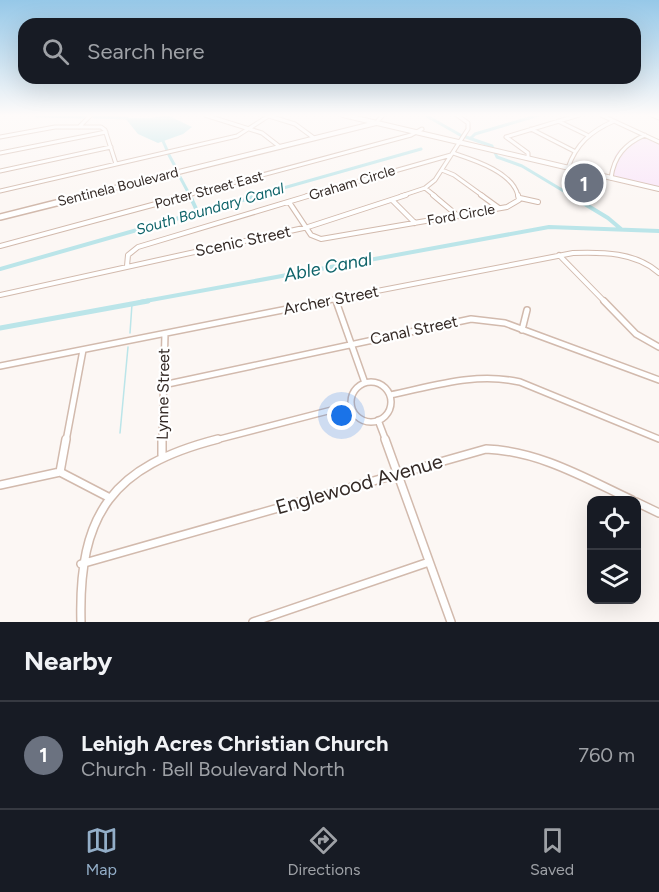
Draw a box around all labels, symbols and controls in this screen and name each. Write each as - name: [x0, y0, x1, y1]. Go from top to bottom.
- search box: [18, 18, 641, 84]
- icon: search: [39, 35, 72, 68]
- text: Search here: [87, 38, 205, 65]
- pin: 1: [564, 160, 604, 206]
- street label: Graham Circle: [307, 162, 397, 204]
- street label: Sentinela Boulevard: [56, 164, 180, 210]
- street label: Porter Street East: [153, 167, 265, 213]
- water label: South Boundary Canal: [134, 179, 287, 239]
- street label: Ford Circle: [426, 201, 497, 229]
- street label: Scenic Street: [193, 222, 293, 260]
- water label: Able Canal: [281, 247, 375, 287]
- street label: Archer Street: [282, 281, 380, 319]
- street label: Canal Street: [368, 311, 460, 349]
- street label: Lynne Street: [153, 348, 173, 440]
- your location: [327, 401, 356, 430]
- street label: Englewood Avenue: [273, 449, 445, 519]
- map controls: [587, 496, 641, 604]
- button: locate: [587, 496, 641, 550]
- button: layers: [587, 550, 641, 604]
- text: Nearby: [24, 645, 112, 677]
- text: Lehigh Acres Christian Church: [81, 730, 389, 757]
- text: 1: [39, 743, 48, 767]
- text: 760 m: [578, 743, 635, 767]
- text: Church · Bell Boulevard North: [81, 757, 345, 781]
- tab: Map: [85, 824, 118, 879]
- tab: Directions: [287, 824, 360, 879]
- tab: Saved: [530, 824, 574, 879]

